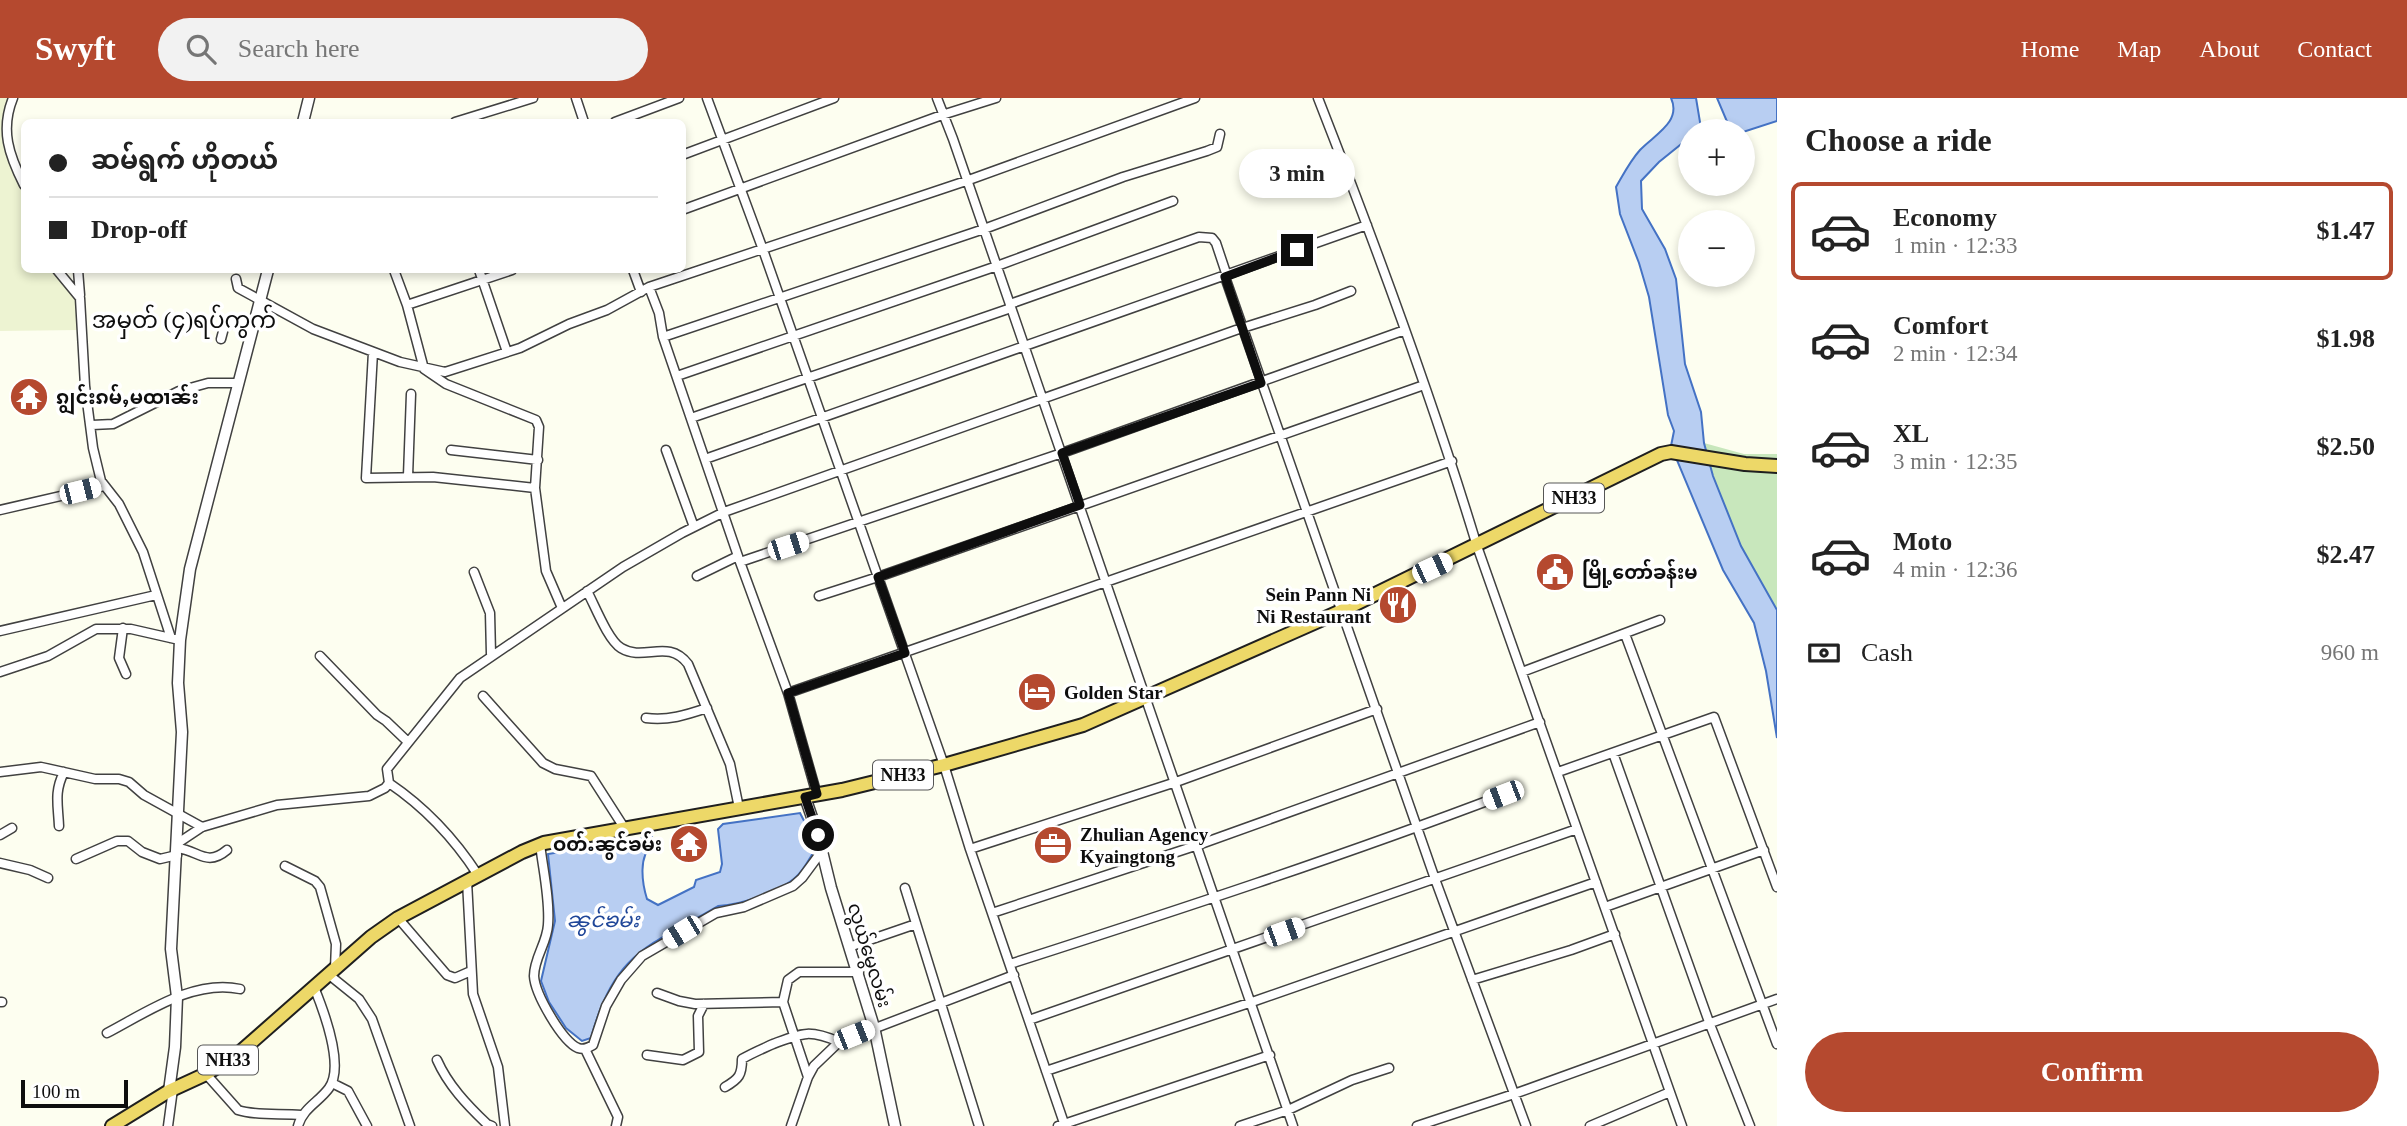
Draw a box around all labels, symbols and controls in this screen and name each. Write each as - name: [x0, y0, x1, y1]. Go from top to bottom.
- search box: [158, 18, 648, 81]
- icon: search: [182, 30, 220, 68]
- text: Swyft: [35, 31, 116, 67]
- text: Search here: [238, 34, 360, 63]
- text: Home: [2021, 36, 2079, 62]
- text: Map: [2117, 36, 2161, 62]
- text: About: [2199, 36, 2259, 62]
- text: Contact: [2297, 36, 2372, 62]
- map controls: [1678, 119, 1755, 287]
- button: +: [1678, 119, 1755, 196]
- text: Choose a ride: [1805, 122, 1992, 158]
- text: ဆမ်ရွက် ဟိုတယ်: [91, 146, 278, 175]
- callout: 3 min: [1239, 149, 1355, 198]
- text: 3 min: [1269, 161, 1325, 186]
- icon: car: [1809, 200, 1872, 263]
- text: Economy: [1893, 203, 1997, 232]
- button: −: [1678, 210, 1755, 287]
- text: Drop-off: [91, 215, 187, 244]
- text: $1.47: [2317, 216, 2375, 245]
- text: 1 min · 12:33: [1893, 233, 2018, 258]
- route end: [1281, 234, 1313, 266]
- district label: အမှတ် (၄)ရပ်ကွက်: [92, 304, 276, 339]
- icon: car: [1809, 308, 1872, 371]
- text: Comfort: [1893, 311, 1988, 340]
- text: $1.98: [2317, 324, 2375, 353]
- text: 2 min · 12:34: [1893, 341, 2018, 366]
- temple icon: ၵျွင်းၵမ်ႇမထၢၼ်း: [8, 376, 50, 418]
- place label: ၵျွင်းၵမ်ႇမထၢၼ်း: [56, 384, 199, 415]
- icon: car: [1809, 416, 1872, 479]
- text: XL: [1893, 419, 1929, 448]
- text: $2.50: [2317, 432, 2375, 461]
- text: 3 min · 12:35: [1893, 449, 2018, 474]
- car: [58, 476, 103, 506]
- road number: NH33: [1544, 484, 1604, 512]
- icon: car: [1809, 524, 1872, 587]
- text: Moto: [1893, 527, 1952, 556]
- car: [765, 530, 812, 562]
- text: $2.47: [2317, 540, 2375, 569]
- car: [1409, 550, 1456, 586]
- public building icon: မြို့တော်ခန်းမ: [1534, 551, 1576, 593]
- text: 4 min · 12:36: [1893, 557, 2018, 582]
- place label: မြို့တော်ခန်းမ: [1582, 559, 1698, 588]
- place label: Sein Pann Ni Ni Restaurant: [1256, 584, 1372, 627]
- restaurant icon: Sein Pann Ni Ni Restaurant: [1377, 584, 1419, 626]
- icon: cash: [1805, 634, 1843, 672]
- text: Cash: [1861, 638, 1913, 667]
- text: 960 m: [2321, 640, 2379, 665]
- hotel icon: Golden Star: [1016, 671, 1058, 713]
- place label: Golden Star: [1064, 682, 1163, 703]
- road number: NH33: [873, 760, 933, 790]
- car: [1480, 778, 1527, 812]
- route start: [802, 819, 834, 851]
- temple icon: ဝတ်ႉၼွင်ၶမ်း: [668, 823, 710, 865]
- office icon: Zhulian Agency Kyaingtong: [1032, 824, 1074, 866]
- place label: Zhulian Agency Kyaingtong: [1080, 824, 1209, 867]
- place label: ဝတ်ႉၼွင်ၶမ်း: [553, 831, 662, 860]
- street label: လွယ်မွေလမ်း: [839, 899, 899, 1011]
- water label: ၼွင်ၶမ်း: [567, 905, 641, 936]
- car: [659, 912, 706, 952]
- car: [1261, 915, 1308, 949]
- car: [831, 1017, 878, 1053]
- button: Confirm: [1805, 1032, 2379, 1112]
- road number: NH33: [198, 1045, 258, 1074]
- scale bar: [21, 1077, 128, 1109]
- text: 100 m: [32, 1081, 80, 1102]

